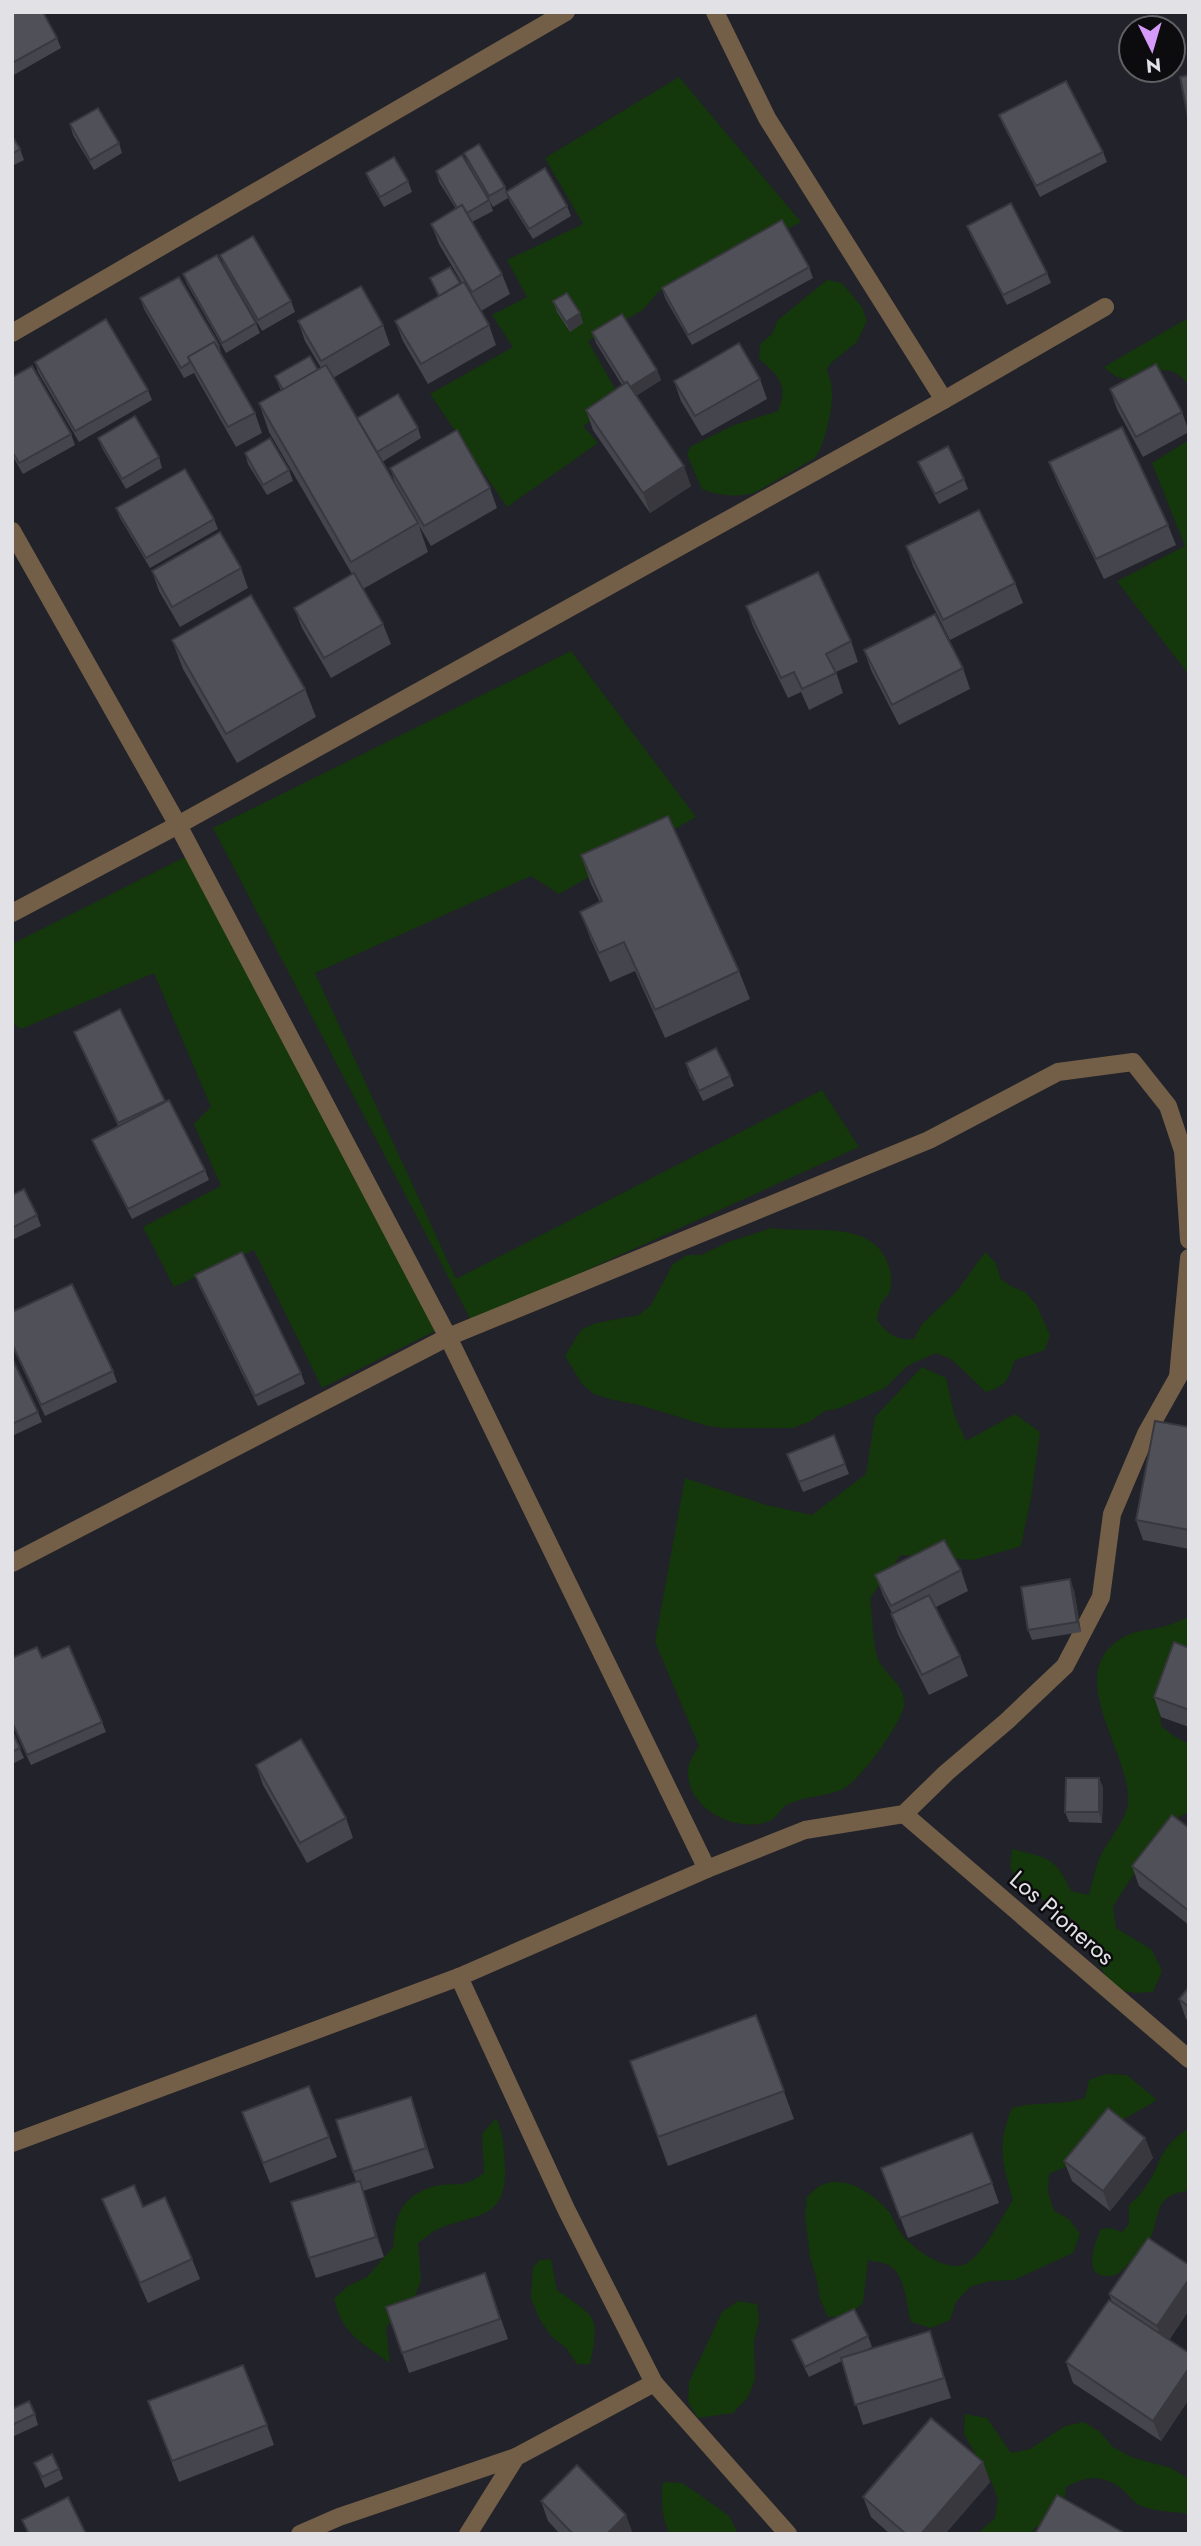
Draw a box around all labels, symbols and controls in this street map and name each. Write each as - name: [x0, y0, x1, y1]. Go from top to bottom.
- north arrow: [1117, 14, 1187, 84]
- text: N: [1145, 51, 1162, 80]
- street label: Los Pioneros: [1002, 1862, 1122, 1973]

